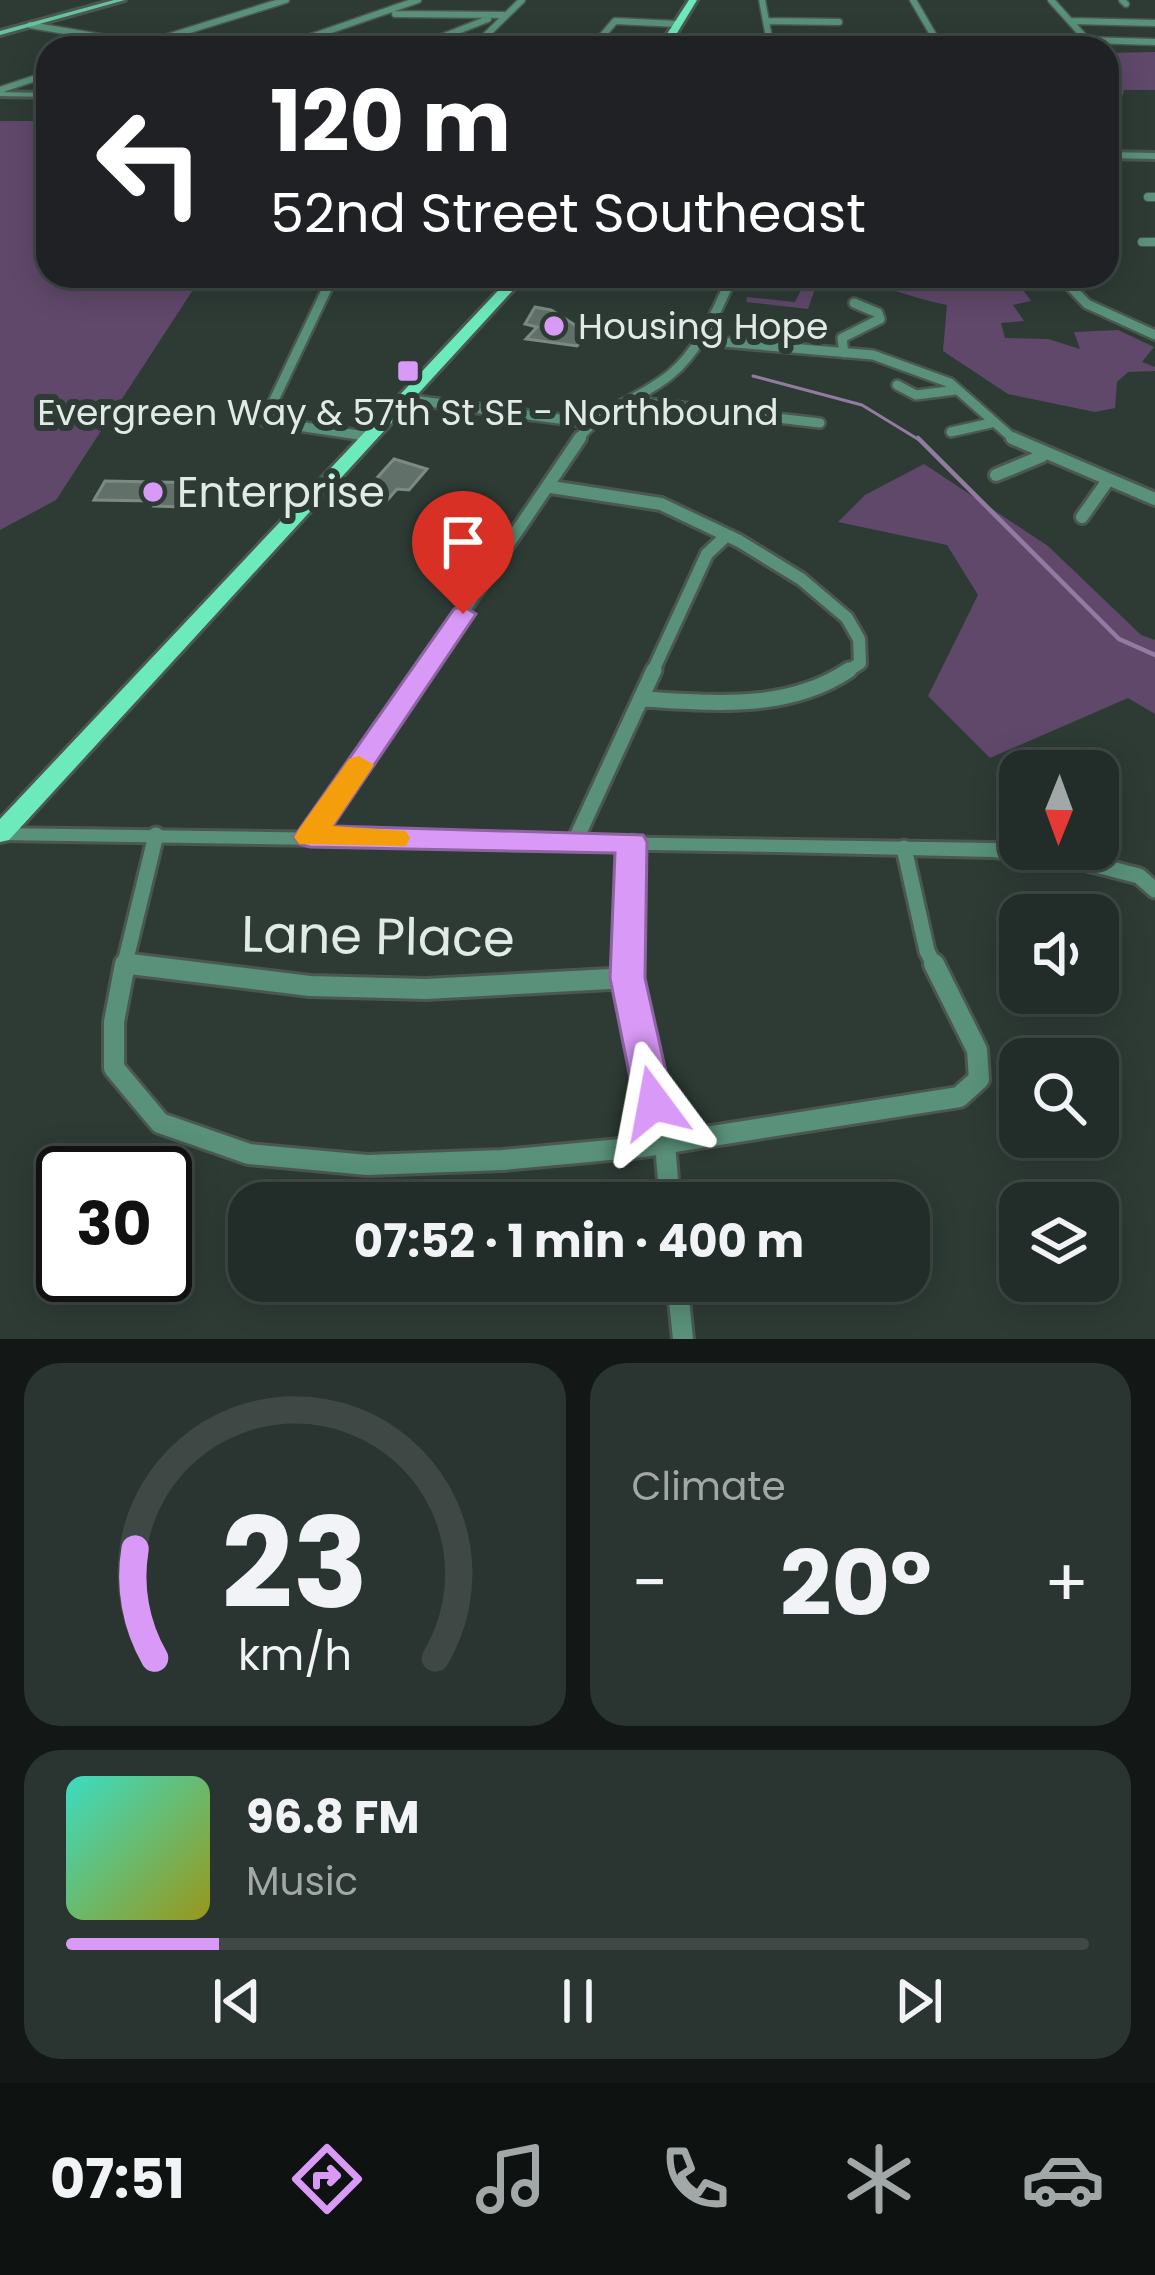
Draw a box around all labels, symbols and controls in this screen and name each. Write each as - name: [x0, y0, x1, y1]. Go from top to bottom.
- text: 120 m: [270, 63, 511, 180]
- icon: left: [72, 84, 228, 240]
- text: 52nd Street Southeast: [270, 175, 866, 251]
- place label: Housing Hope: [578, 301, 828, 352]
- marker: Housing Hope: [541, 313, 567, 339]
- marker: Evergreen Way & 57th St SE - Northbound: [395, 358, 421, 384]
- place label: Evergreen Way & 57th St SE - Northbound: [37, 387, 779, 438]
- place label: Enterprise: [177, 463, 385, 522]
- marker: Enterprise: [140, 479, 166, 505]
- pin: [412, 491, 514, 614]
- icon: arrive: [430, 509, 496, 575]
- north arrow: [999, 750, 1119, 870]
- map controls: [999, 750, 1119, 1302]
- button: sound: [999, 894, 1119, 1014]
- street label: Lane Place: [241, 898, 515, 974]
- button: search: [999, 1038, 1119, 1158]
- position arrow: [591, 1040, 717, 1166]
- speed limit sign: 30: [36, 1146, 192, 1302]
- button: layers: [999, 1182, 1119, 1302]
- text: 07:52 · 1 min · 400 m: [354, 1210, 804, 1273]
- text: Climate: [632, 1459, 786, 1514]
- text: 23: [221, 1476, 368, 1651]
- text: 20°: [780, 1520, 932, 1647]
- text: −: [632, 1537, 668, 1629]
- text: +: [1044, 1537, 1089, 1629]
- text: km/h: [238, 1624, 352, 1684]
- text: 96.8 FM: [246, 1786, 420, 1849]
- text: Music: [246, 1854, 358, 1909]
- icon: previous: [204, 1968, 270, 2034]
- icon: pause: [545, 1968, 611, 2034]
- icon: next: [886, 1968, 952, 2034]
- icon: directions: [285, 2137, 369, 2221]
- icon: music: [469, 2137, 553, 2221]
- icon: phone: [653, 2137, 737, 2221]
- icon: climate: [837, 2137, 921, 2221]
- icon: car: [1021, 2137, 1105, 2221]
- text: 07:51: [50, 2141, 185, 2217]

